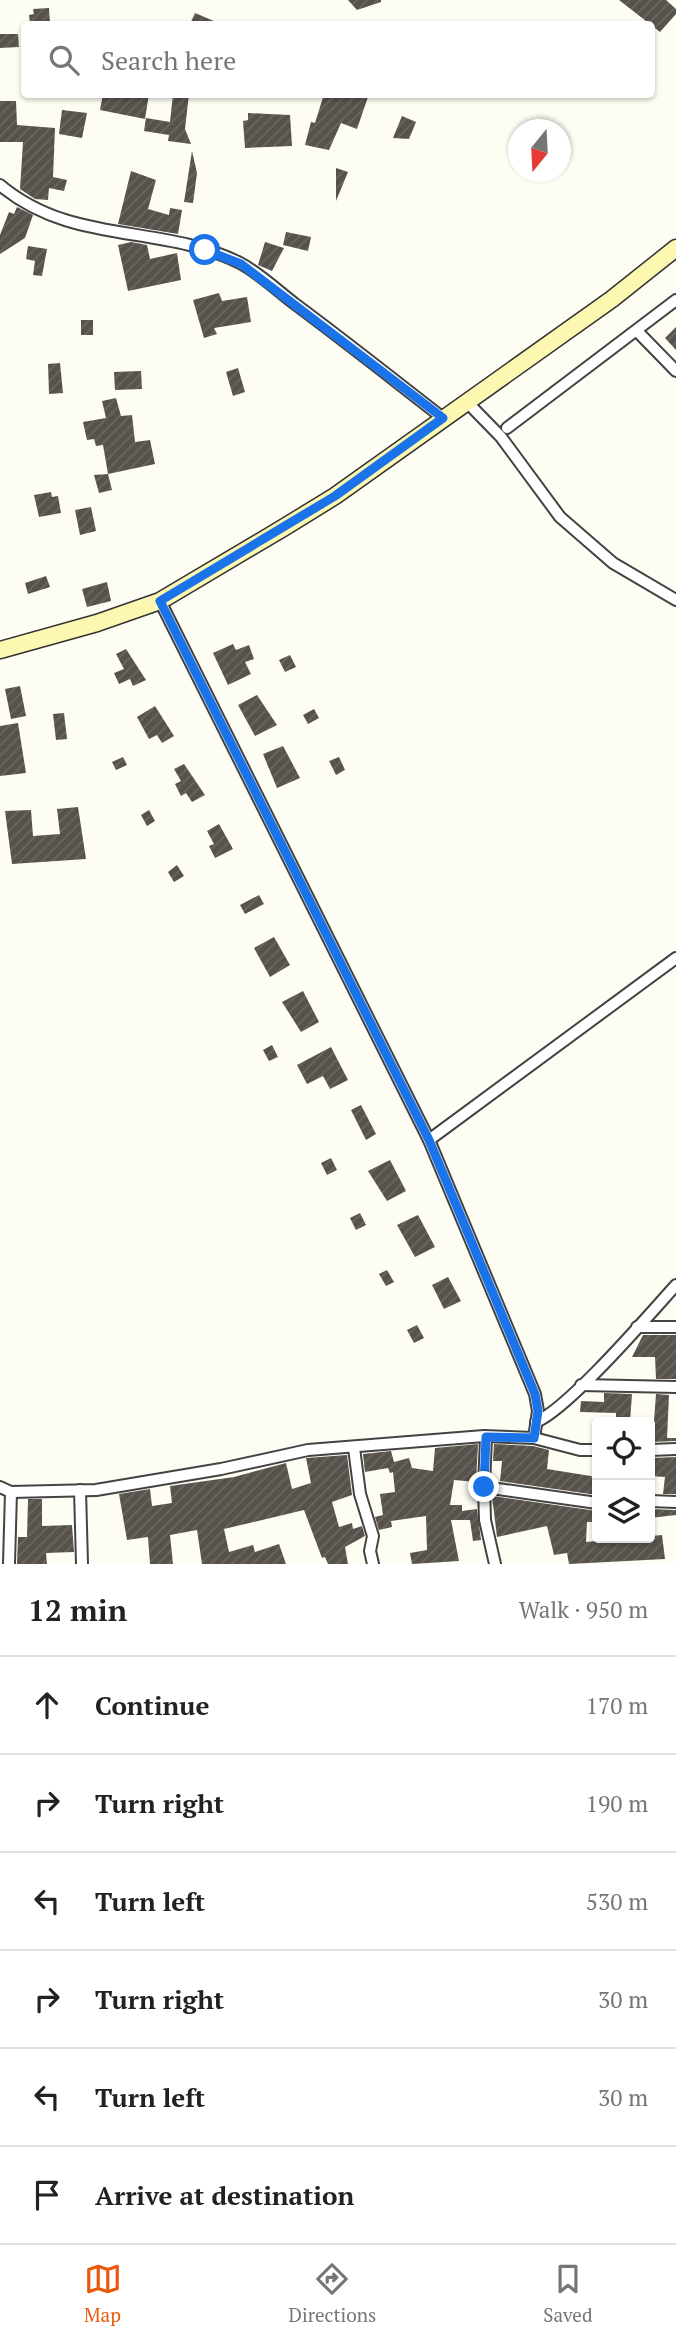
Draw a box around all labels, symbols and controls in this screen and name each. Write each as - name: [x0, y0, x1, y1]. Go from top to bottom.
- search box: [21, 21, 655, 98]
- icon: search: [45, 41, 83, 79]
- text: Search here: [101, 43, 236, 77]
- north arrow: [508, 119, 571, 182]
- route start: [189, 234, 220, 265]
- map controls: [592, 1417, 655, 1543]
- button: locate: [592, 1417, 655, 1480]
- route end: [468, 1471, 499, 1502]
- button: layers: [592, 1480, 655, 1543]
- text: 12 min: [28, 1590, 127, 1630]
- text: Walk · 950 m: [519, 1594, 648, 1625]
- icon: ahead: [28, 1686, 66, 1724]
- text: Continue: [95, 1688, 209, 1722]
- text: 170 m: [586, 1690, 648, 1721]
- icon: right: [28, 1784, 66, 1822]
- text: Turn right: [95, 1786, 224, 1820]
- text: 190 m: [586, 1788, 648, 1819]
- icon: left: [28, 1882, 66, 1920]
- text: Turn left: [95, 1884, 205, 1918]
- text: 530 m: [586, 1886, 648, 1917]
- icon: right: [28, 1980, 66, 2018]
- text: Turn right: [95, 1982, 224, 2016]
- text: 30 m: [598, 1984, 648, 2015]
- icon: left: [28, 2078, 66, 2116]
- text: Turn left: [95, 2080, 205, 2114]
- text: 30 m: [598, 2082, 648, 2113]
- icon: arrive: [28, 2176, 66, 2214]
- text: Arrive at destination: [95, 2178, 354, 2212]
- tab: Map: [84, 2260, 122, 2327]
- tab: Directions: [289, 2260, 376, 2327]
- tab: Saved: [543, 2260, 592, 2327]

